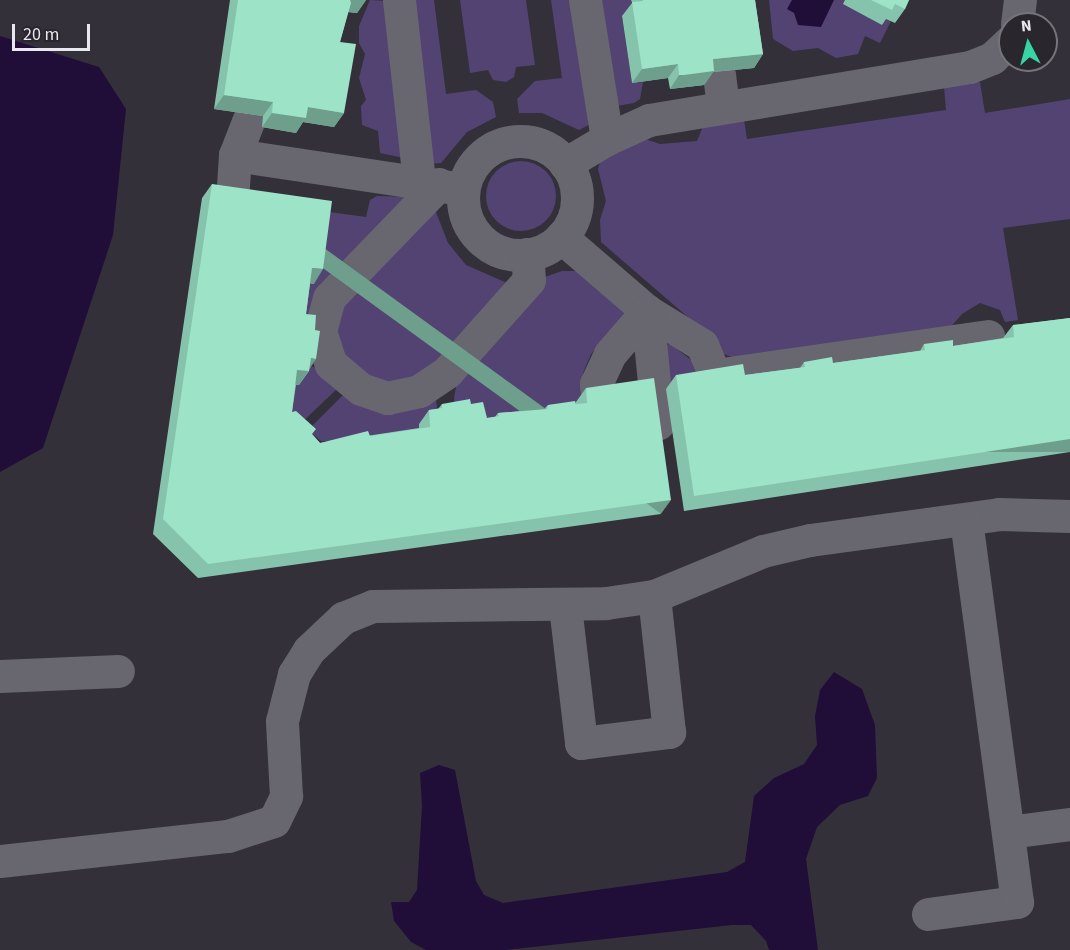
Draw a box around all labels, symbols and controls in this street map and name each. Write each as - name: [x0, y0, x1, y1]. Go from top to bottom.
- scale bar: [15, 12, 93, 50]
- north arrow: [998, 12, 1058, 72]
- text: N: [1020, 15, 1033, 38]
- text: 20 m: [23, 22, 59, 47]

